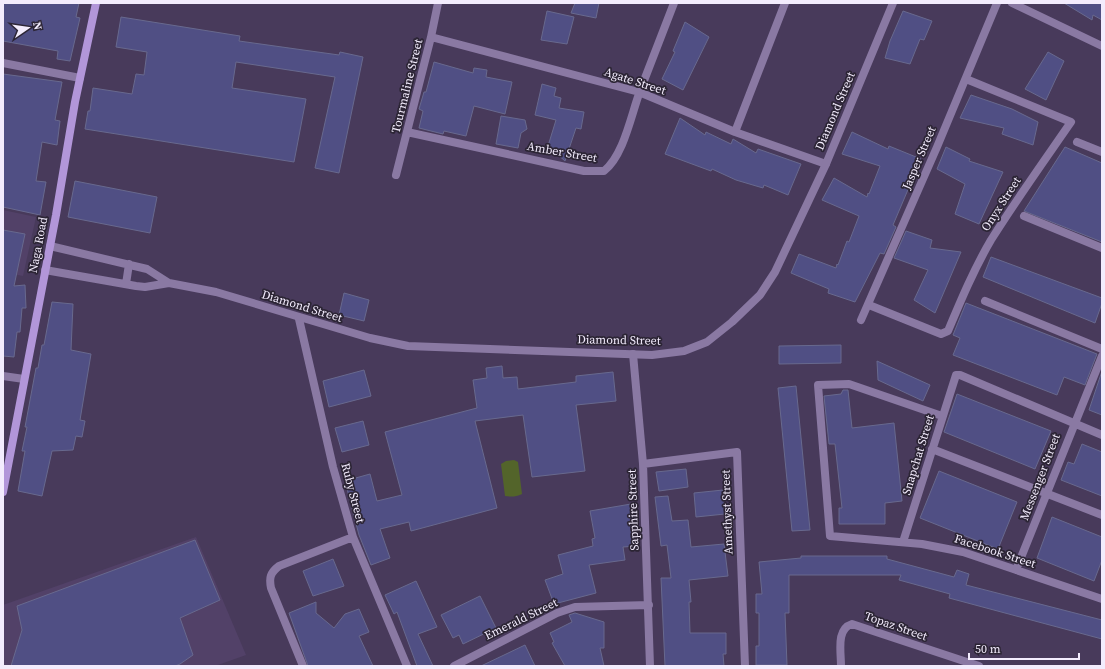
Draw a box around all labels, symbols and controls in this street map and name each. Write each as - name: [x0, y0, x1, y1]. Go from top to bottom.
- north arrow: [8, 8, 48, 48]
- text: N: [29, 20, 45, 31]
- street label: Tourmaline Street: [388, 37, 426, 135]
- street label: Agate Street: [602, 64, 668, 99]
- street label: Diamond Street: [811, 69, 859, 153]
- street label: Jasper Street: [898, 124, 940, 193]
- street label: Amber Street: [526, 138, 598, 166]
- street label: Onyx Street: [977, 174, 1025, 234]
- street label: Naga Road: [25, 215, 51, 274]
- street label: Diamond Street: [260, 286, 344, 326]
- street label: Diamond Street: [577, 331, 661, 349]
- street label: Snapchat Street: [898, 413, 938, 497]
- street label: Messenger Street: [1016, 431, 1064, 523]
- street label: Ruby Street: [337, 461, 369, 525]
- street label: Sapphire Street: [624, 469, 642, 551]
- street label: Amethyst Street: [718, 469, 736, 555]
- street label: Facebook Street: [952, 530, 1038, 572]
- street label: Emerald Street: [482, 594, 560, 644]
- street label: Topaz Street: [863, 608, 930, 644]
- scale bar: [969, 635, 1079, 661]
- text: 50 m: [975, 641, 1001, 657]

